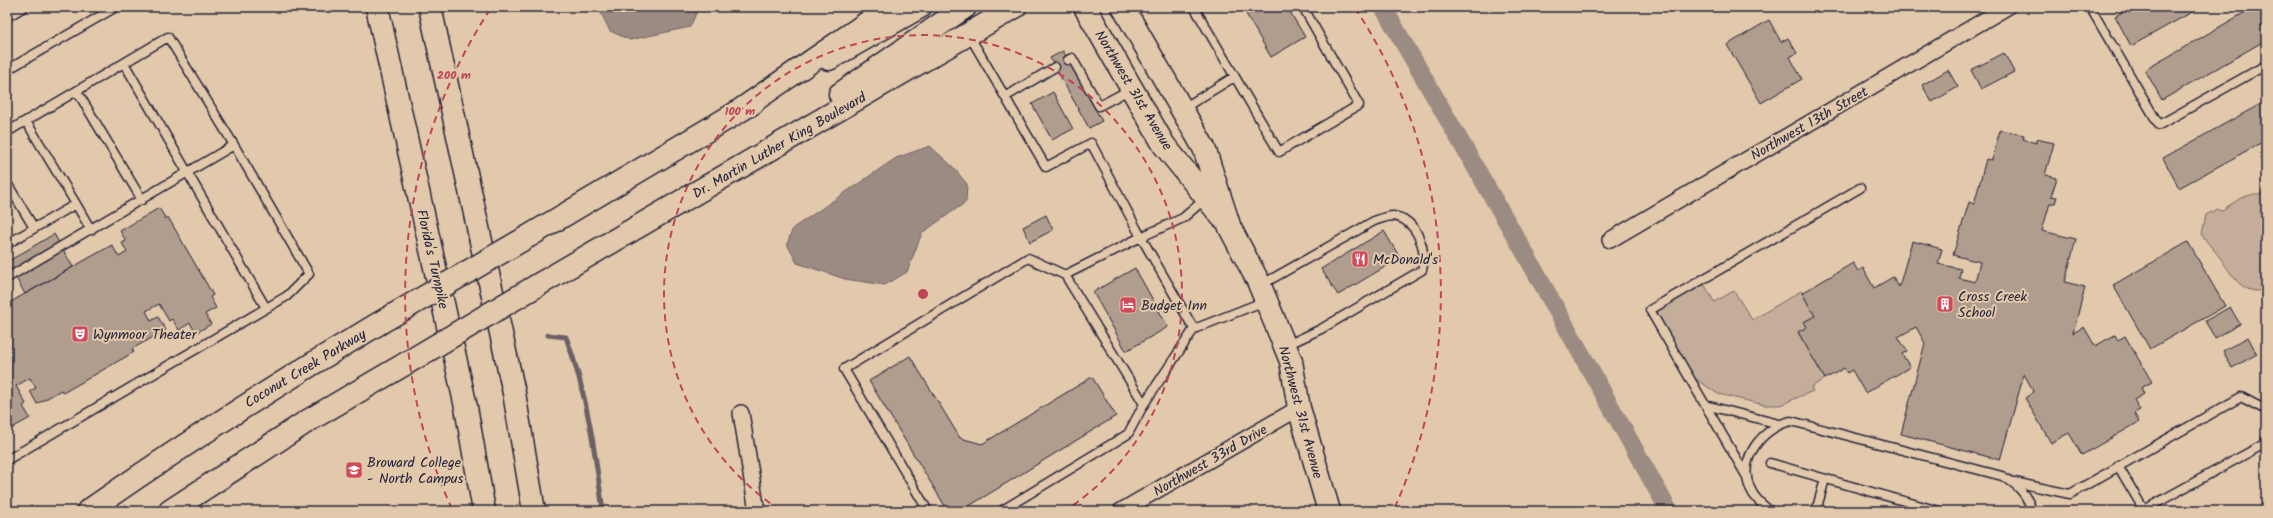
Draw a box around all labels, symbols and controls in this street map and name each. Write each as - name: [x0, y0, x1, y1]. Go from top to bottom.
- street label: Northwest 31st Avenue: [1089, 26, 1178, 155]
- text: 200 m: [437, 66, 471, 85]
- street label: Northwest 13th Street: [1747, 81, 1873, 167]
- street label: Dr. Martin Luther King Boulevard: [688, 86, 871, 205]
- text: 100 m: [725, 102, 755, 121]
- street label: Florida's Turnpike: [410, 207, 454, 312]
- restaurant icon: McDonald's: [1350, 249, 1370, 269]
- place label: McDonald's: [1373, 249, 1438, 271]
- place label: Cross Creek School: [1958, 286, 2028, 324]
- centre of rings: [916, 287, 930, 301]
- building icon: Cross Creek School: [1935, 294, 1955, 314]
- hotel icon: Budget Inn: [1118, 295, 1138, 315]
- place label: Budget Inn: [1141, 295, 1207, 317]
- theatre icon: Wynmoor Theater: [70, 324, 90, 344]
- place label: Wynmoor Theater: [93, 324, 198, 346]
- street label: Coconut Creek Parkway: [241, 324, 371, 414]
- street label: Northwest 31st Avenue: [1272, 343, 1329, 482]
- street label: Northwest 33rd Drive: [1149, 419, 1272, 503]
- place label: Broward College - North Campus: [367, 452, 464, 490]
- school or university icon: Broward College - North Campus: [344, 460, 364, 480]

